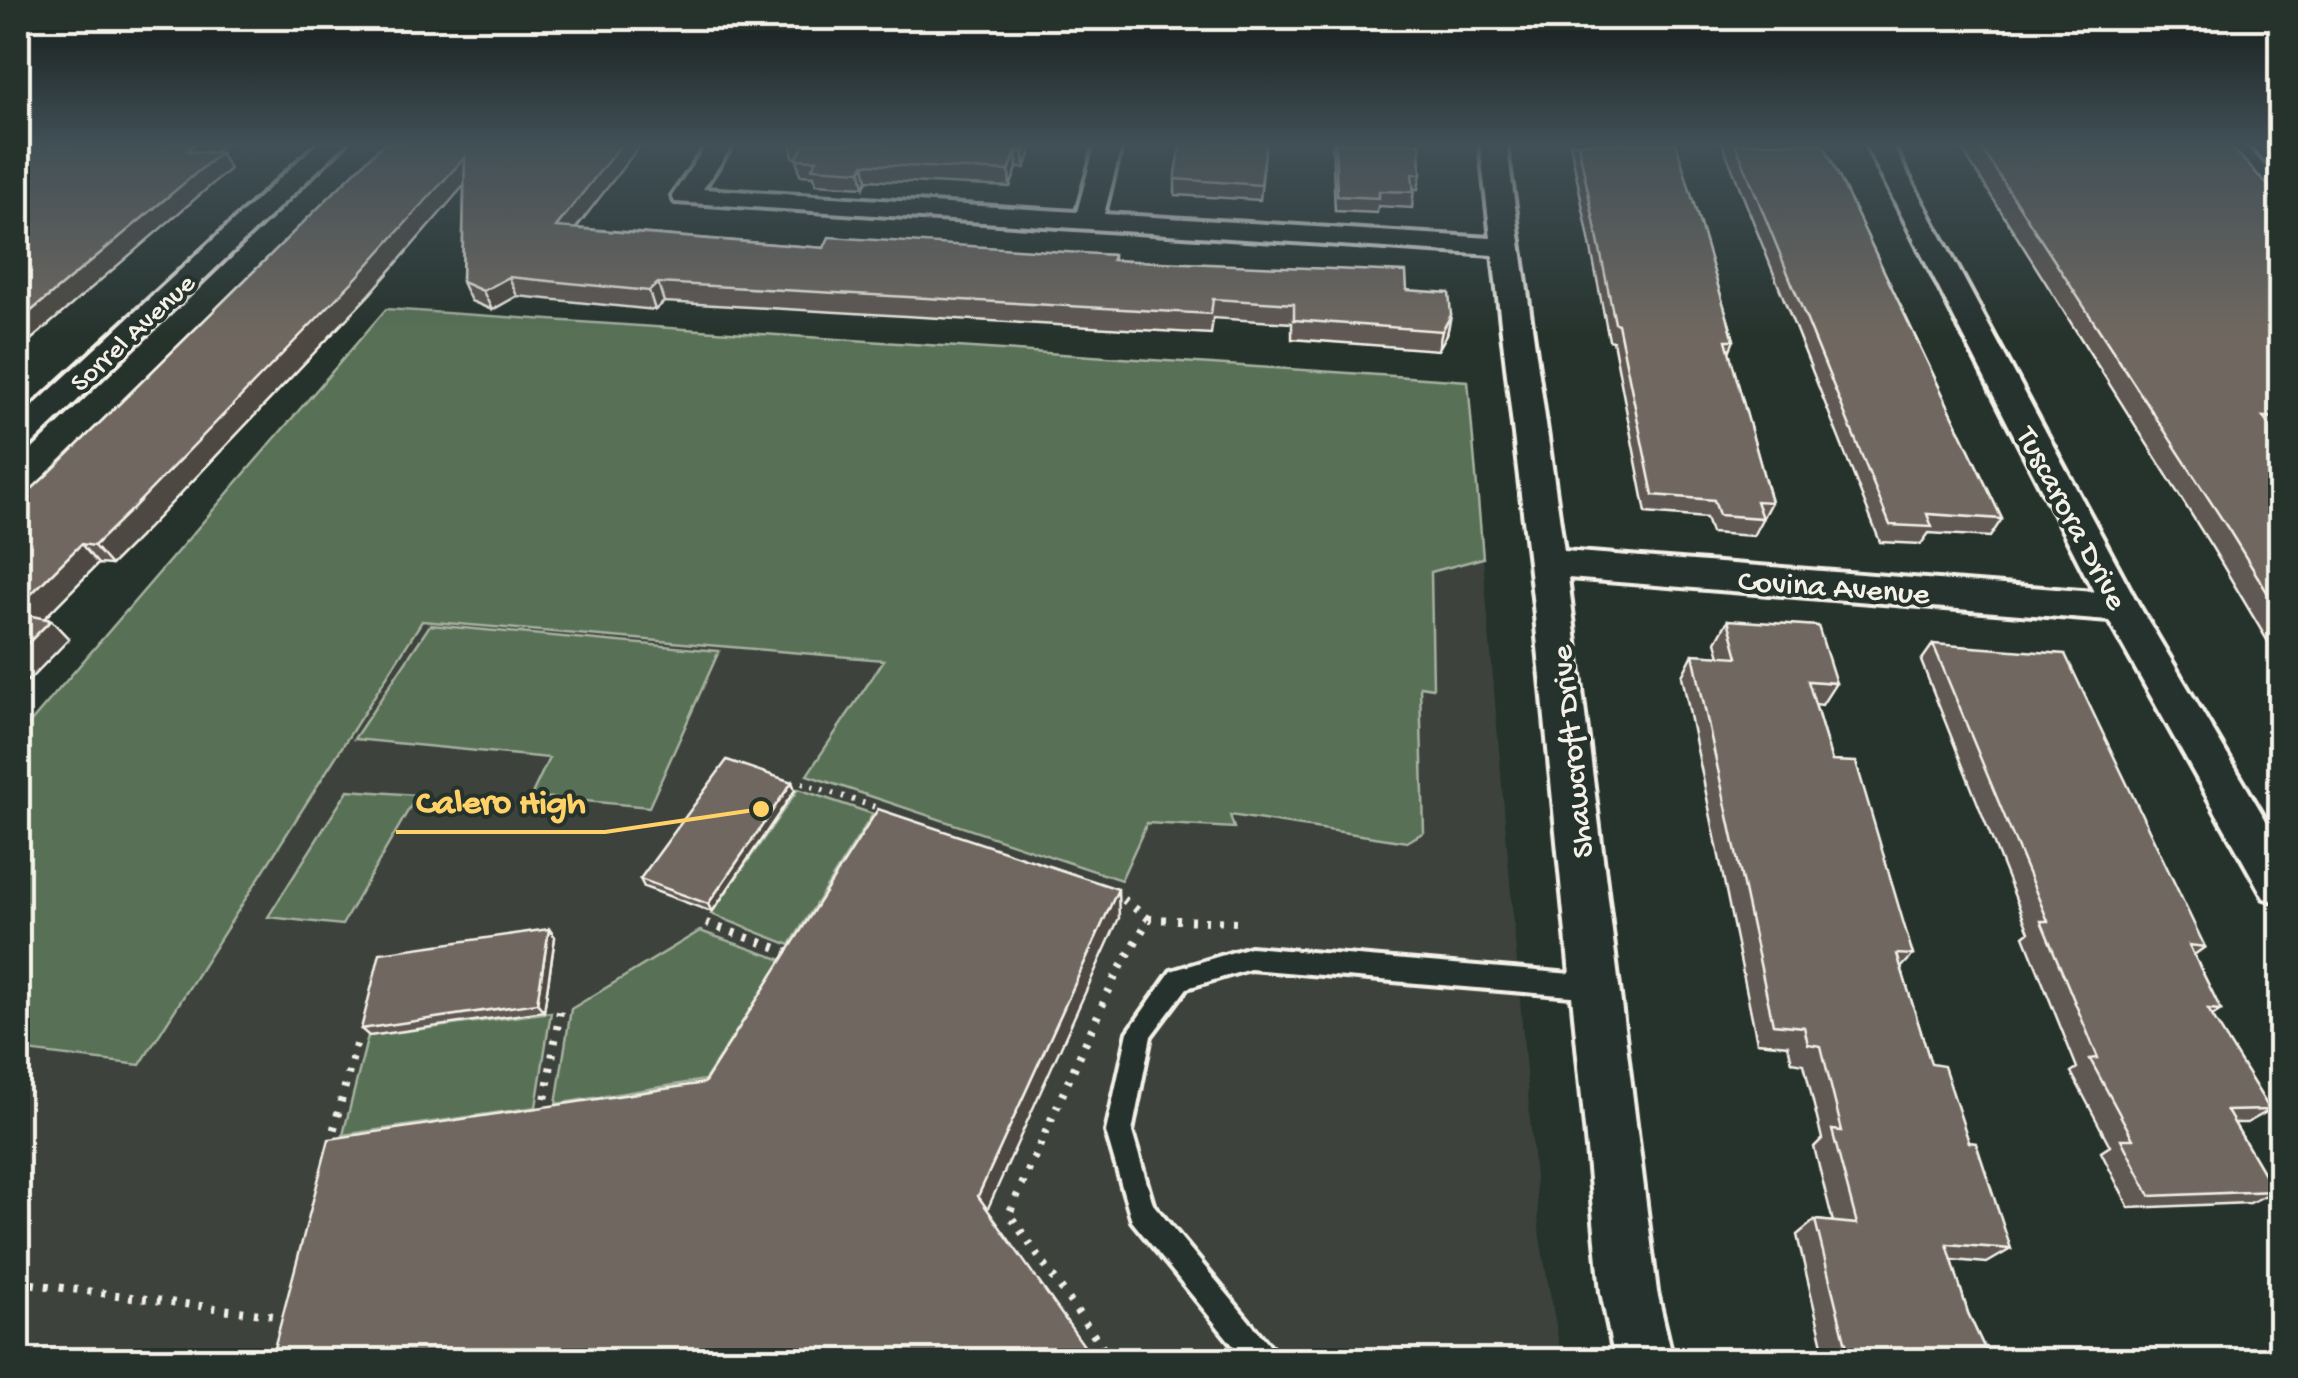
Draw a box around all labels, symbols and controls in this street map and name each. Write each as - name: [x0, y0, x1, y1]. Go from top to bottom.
- street label: Sorrel Avenue: [65, 268, 204, 401]
- street label: Tuscarora Drive: [2004, 419, 2134, 618]
- street label: Covina Avenue: [1737, 564, 1931, 616]
- street label: Shawcroft Drive: [1545, 643, 1605, 860]
- callout: Calero High: [396, 767, 605, 832]
- text: Calero High: [416, 785, 586, 826]

